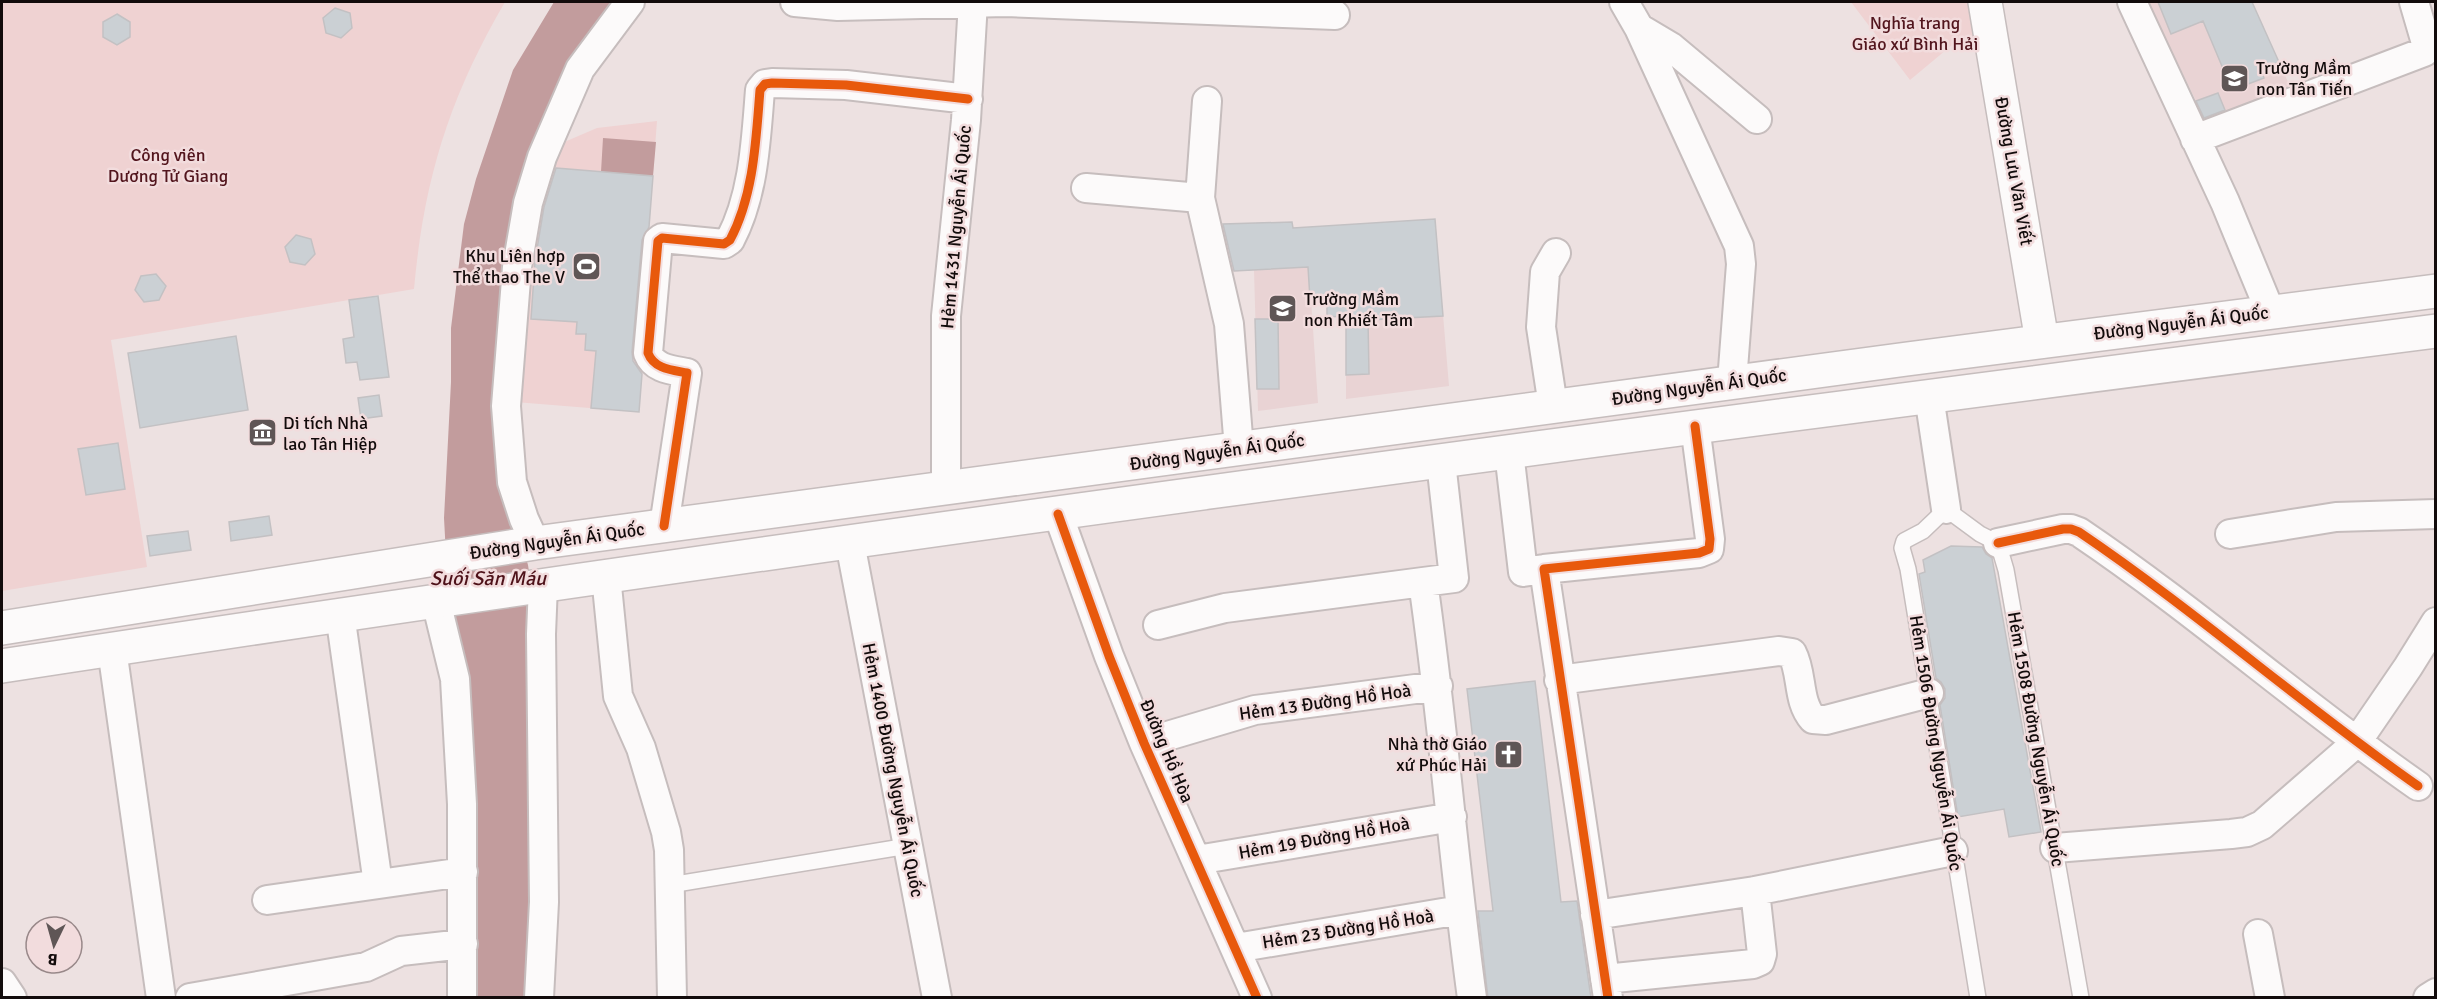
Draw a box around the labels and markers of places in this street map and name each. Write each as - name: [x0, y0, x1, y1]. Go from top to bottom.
- place label: Trường Mầm non Tân Tiến: [2256, 57, 2352, 100]
- school or university icon: Trường Mầm non Tân Tiến: [2219, 62, 2251, 94]
- place label: Khu Liên hợp Thể thao The V: [453, 245, 566, 288]
- sports icon: Khu Liên hợp Thể thao The V: [570, 250, 602, 282]
- place label: Trường Mầm non Khiết Tâm: [1304, 288, 1413, 331]
- school or university icon: Trường Mầm non Khiết Tâm: [1267, 293, 1299, 325]
- place label: Di tích Nhà lao Tân Hiệp: [283, 412, 377, 455]
- museum icon: Di tích Nhà lao Tân Hiệp: [246, 417, 278, 449]
- place label: Nhà thờ Giáo xứ Phúc Hải: [1388, 733, 1487, 776]
- church icon: Nhà thờ Giáo xứ Phúc Hải: [1492, 738, 1524, 770]

